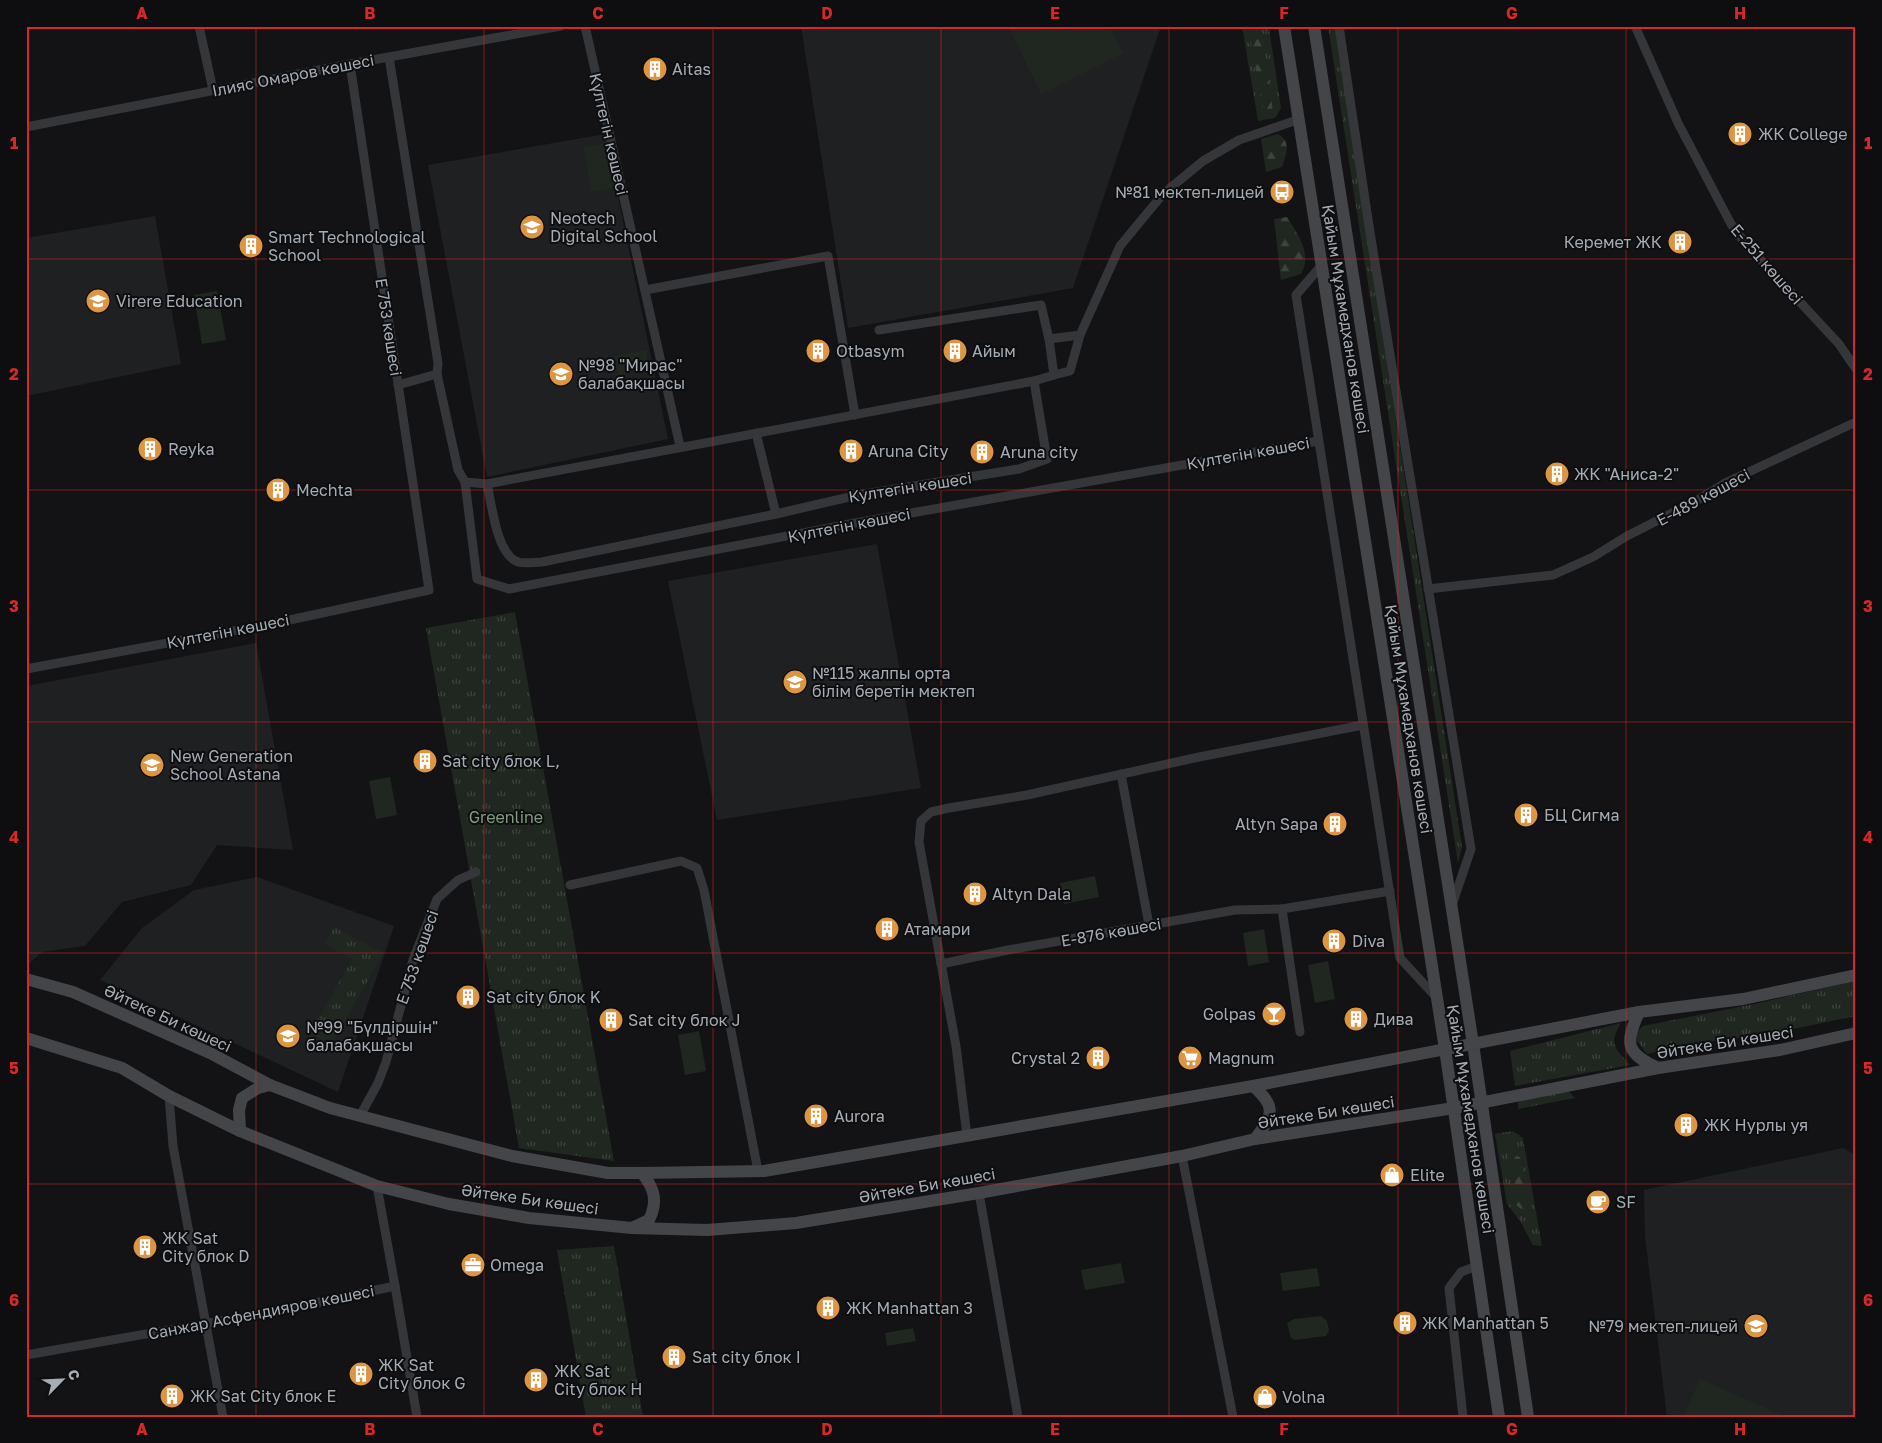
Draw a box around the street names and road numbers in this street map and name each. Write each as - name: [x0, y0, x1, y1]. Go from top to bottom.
- street label: Ілияс Омаров көшесі: [210, 49, 376, 101]
- street label: Күлтегін көшесі: [585, 71, 633, 197]
- street label: Қайым Мұхамедханов көшесі: [1318, 203, 1374, 435]
- street label: Е-251 көшесі: [1727, 220, 1807, 308]
- street label: Е 753 көшесі: [371, 277, 407, 377]
- street label: Күлтегін көшесі: [1185, 432, 1311, 474]
- street label: Е-489 көшесі: [1653, 464, 1753, 530]
- street label: Култегін көшесі: [847, 467, 973, 507]
- street label: Күлтегін көшесі: [786, 503, 912, 547]
- street label: Қайым Мұхамедханов көшесі: [1381, 603, 1437, 835]
- street label: Күлтегін көшесі: [165, 609, 291, 653]
- street label: Е 753 көшесі: [391, 907, 443, 1007]
- street label: Е-876 көшесі: [1059, 913, 1163, 951]
- street label: Әйтеке Би көшесі: [101, 980, 235, 1056]
- street label: Қайым Мұхамедханов көшесі: [1443, 1003, 1499, 1235]
- street label: Әйтеке Би көшесі: [1655, 1021, 1795, 1063]
- street label: Әйтеке Би көшесі: [1256, 1091, 1396, 1133]
- street label: Әйтеке Би көшесі: [857, 1163, 997, 1207]
- street label: Әйтеке Би көшесі: [460, 1179, 600, 1219]
- street label: Санжар Асфендияров көшесі: [146, 1280, 376, 1344]

